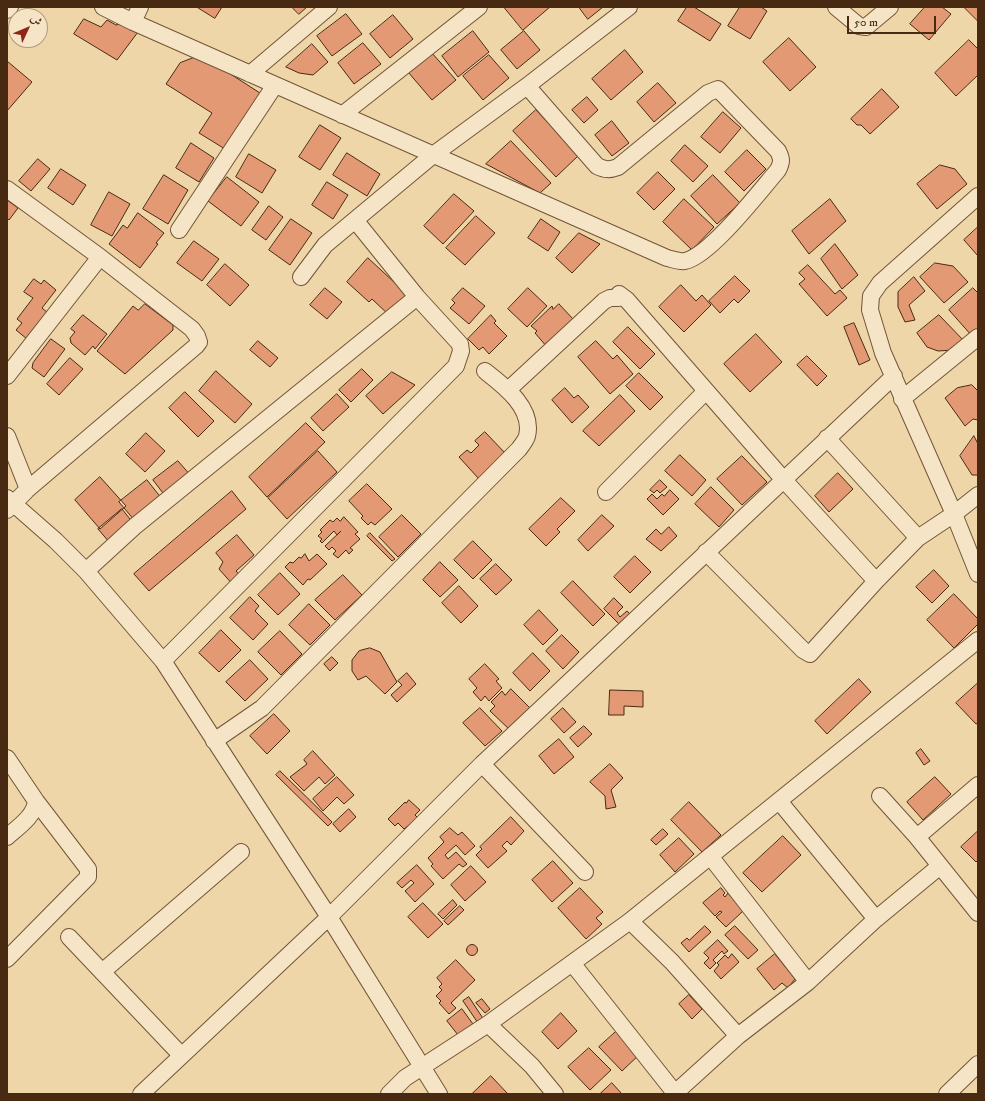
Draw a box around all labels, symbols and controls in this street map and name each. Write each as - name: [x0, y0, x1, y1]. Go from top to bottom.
- north arrow: [8, 8, 48, 48]
- scale bar: [849, 8, 938, 34]
- text: ش: [27, 12, 45, 29]
- text: 50 m: [854, 15, 878, 30]

